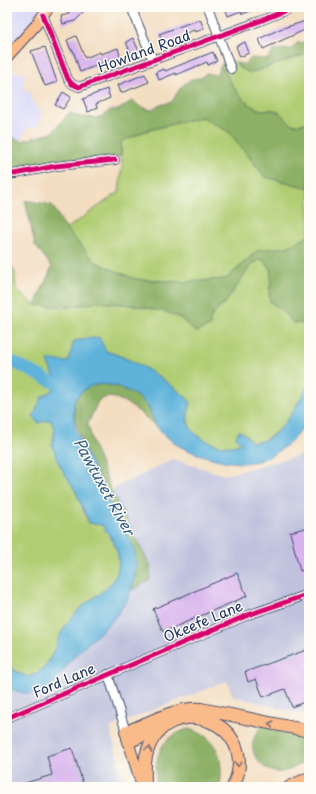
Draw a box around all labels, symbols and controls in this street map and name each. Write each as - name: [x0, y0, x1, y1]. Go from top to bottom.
- street label: Howland Road: [95, 25, 193, 77]
- water label: Pawtuxet River: [69, 433, 142, 541]
- street label: Okeefe Lane: [160, 595, 246, 647]
- street label: Ford Lane: [29, 657, 99, 703]
- one-way arrow: [268, 720, 274, 728]
- one-way arrow: [145, 745, 153, 752]
- one-way arrow: [234, 761, 242, 767]

